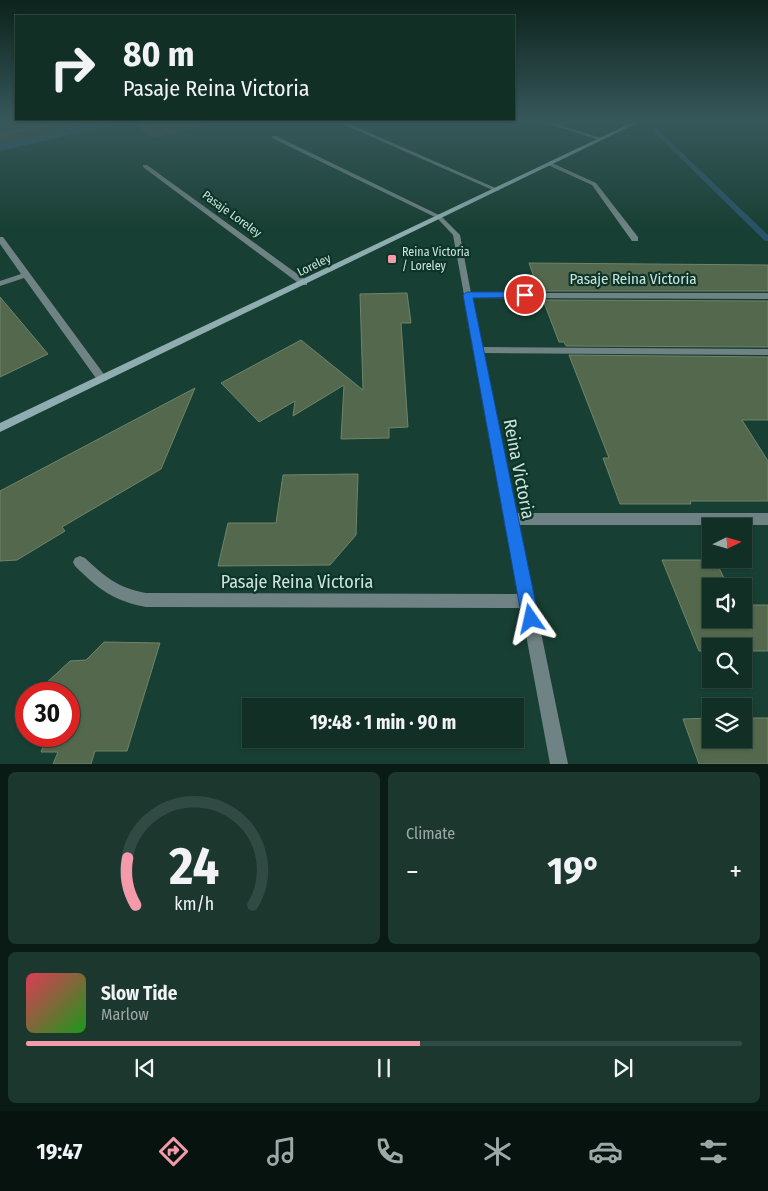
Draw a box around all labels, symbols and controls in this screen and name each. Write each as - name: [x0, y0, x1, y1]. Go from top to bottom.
- text: 80 m: [123, 33, 195, 75]
- icon: right: [40, 35, 105, 100]
- text: Pasaje Reina Victoria: [123, 75, 310, 102]
- street label: Pasaje Loreley: [200, 188, 265, 240]
- place label: Reina Victoria / Loreley: [402, 245, 470, 273]
- street label: Loreley: [295, 251, 334, 279]
- marker: Reina Victoria / Loreley: [386, 253, 398, 265]
- street label: Pasaje Reina Victoria: [569, 270, 697, 288]
- pin: [504, 274, 546, 316]
- icon: arrive: [511, 281, 539, 309]
- street label: Reina Victoria: [499, 417, 540, 521]
- north arrow: [702, 518, 752, 568]
- map controls: [702, 518, 752, 748]
- street label: Pasaje Reina Victoria: [221, 571, 374, 593]
- button: sound: [702, 578, 752, 628]
- position arrow: [504, 592, 556, 644]
- button: search: [702, 638, 752, 688]
- speed limit sign: 30: [15, 682, 80, 747]
- button: layers: [702, 698, 752, 748]
- text: 19:48 · 1 min · 90 m: [310, 711, 456, 734]
- text: Climate: [406, 824, 455, 843]
- text: 24: [168, 835, 219, 898]
- text: 19°: [547, 848, 601, 894]
- text: −: [406, 855, 419, 888]
- text: +: [729, 855, 742, 888]
- text: km/h: [174, 893, 214, 915]
- text: Slow Tide: [101, 982, 177, 1005]
- text: Marlow: [101, 1005, 149, 1024]
- icon: previous: [131, 1054, 159, 1082]
- icon: pause: [370, 1054, 398, 1082]
- icon: next: [609, 1054, 637, 1082]
- icon: directions: [156, 1134, 191, 1169]
- icon: music: [264, 1134, 299, 1169]
- icon: phone: [372, 1134, 407, 1169]
- icon: climate: [480, 1134, 515, 1169]
- icon: car: [588, 1134, 623, 1169]
- icon: filters: [696, 1134, 731, 1169]
- text: 19:47: [37, 1138, 82, 1165]

